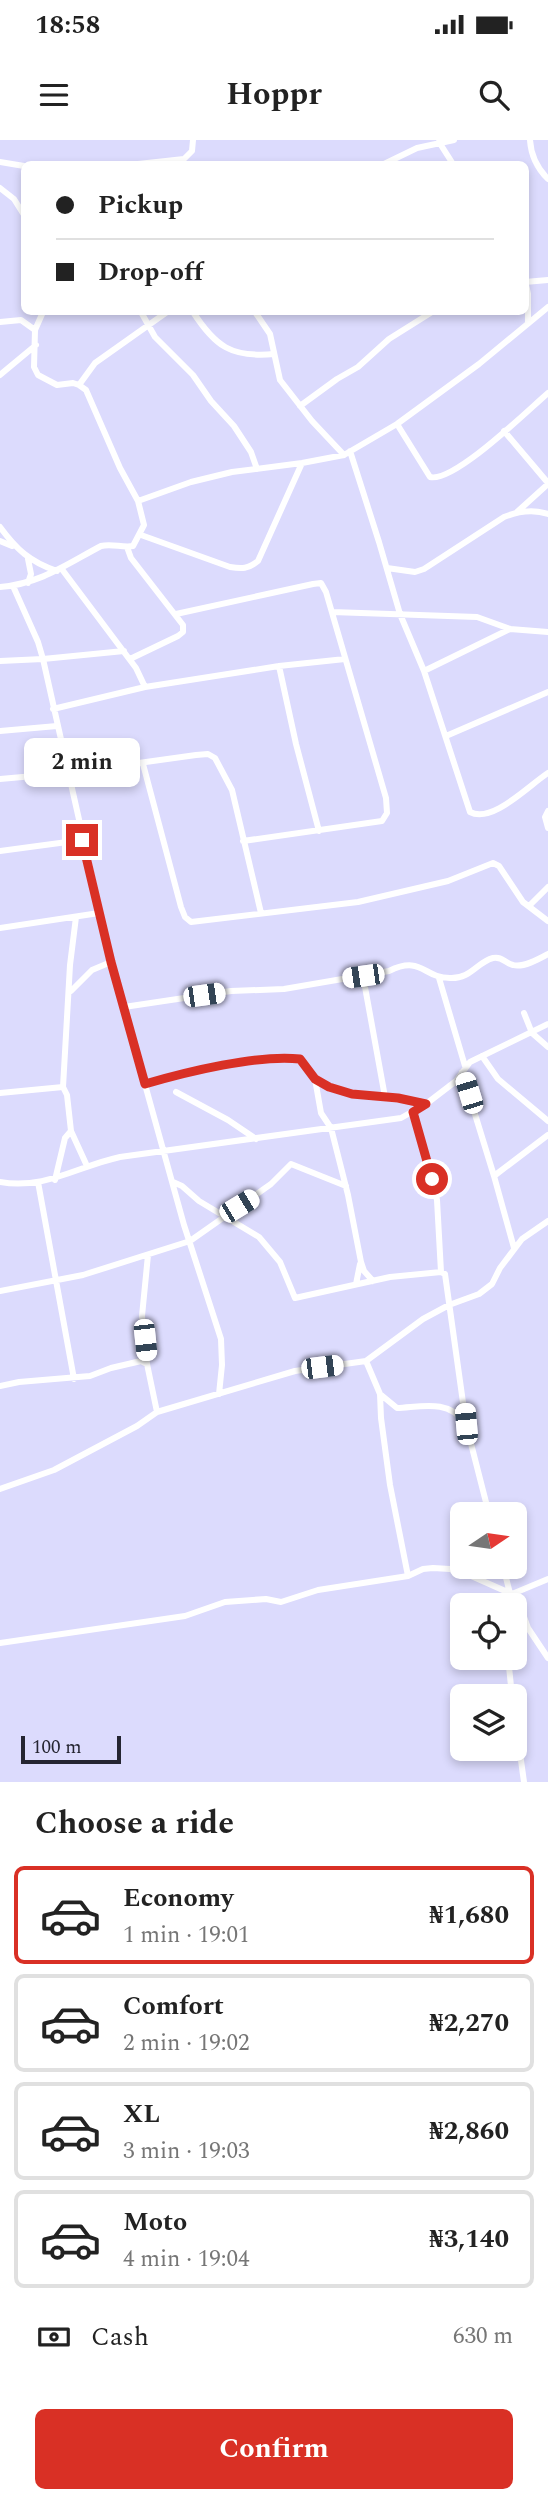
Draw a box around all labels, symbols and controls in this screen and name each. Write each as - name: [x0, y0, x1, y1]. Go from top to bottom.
- text: 18:58: [35, 5, 100, 45]
- text: Hoppr: [226, 70, 322, 119]
- icon: menu: [35, 76, 73, 114]
- icon: search: [475, 76, 513, 114]
- text: Pickup: [98, 185, 183, 225]
- text: Drop-off: [98, 252, 203, 292]
- callout: 2 min: [24, 738, 140, 788]
- text: 2 min: [51, 745, 113, 780]
- route end: [66, 824, 98, 856]
- car: [341, 963, 386, 989]
- car: [182, 982, 227, 1008]
- car: [453, 1070, 486, 1116]
- route start: [416, 1163, 448, 1195]
- car: [216, 1186, 263, 1226]
- car: [133, 1318, 158, 1362]
- car: [300, 1354, 345, 1380]
- car: [454, 1402, 479, 1446]
- north arrow: [450, 1502, 527, 1578]
- map controls: [450, 1502, 527, 1761]
- button: locate: [450, 1593, 527, 1670]
- button: layers: [450, 1684, 527, 1761]
- scale bar: [21, 1733, 121, 1765]
- text: 100 m: [32, 1733, 82, 1762]
- text: Choose a ride: [35, 1799, 234, 1848]
- text: Economy: [123, 1878, 233, 1918]
- icon: car: [39, 1884, 102, 1947]
- text: ₦1,680: [429, 1895, 509, 1935]
- text: 1 min · 19:01: [123, 1918, 250, 1953]
- text: Comfort: [123, 1986, 224, 2026]
- icon: car: [39, 1992, 102, 2055]
- text: ₦2,270: [429, 2003, 509, 2043]
- text: 2 min · 19:02: [123, 2026, 250, 2061]
- text: XL: [123, 2094, 160, 2134]
- icon: car: [39, 2100, 102, 2163]
- text: ₦2,860: [429, 2111, 509, 2151]
- text: 3 min · 19:03: [123, 2134, 250, 2169]
- text: Moto: [123, 2202, 187, 2242]
- icon: car: [39, 2208, 102, 2271]
- text: ₦3,140: [429, 2219, 509, 2259]
- text: 4 min · 19:04: [123, 2242, 250, 2277]
- text: Cash: [91, 2317, 149, 2357]
- icon: cash: [35, 2318, 73, 2356]
- text: 630 m: [453, 2319, 513, 2354]
- button: Confirm: [35, 2409, 513, 2489]

